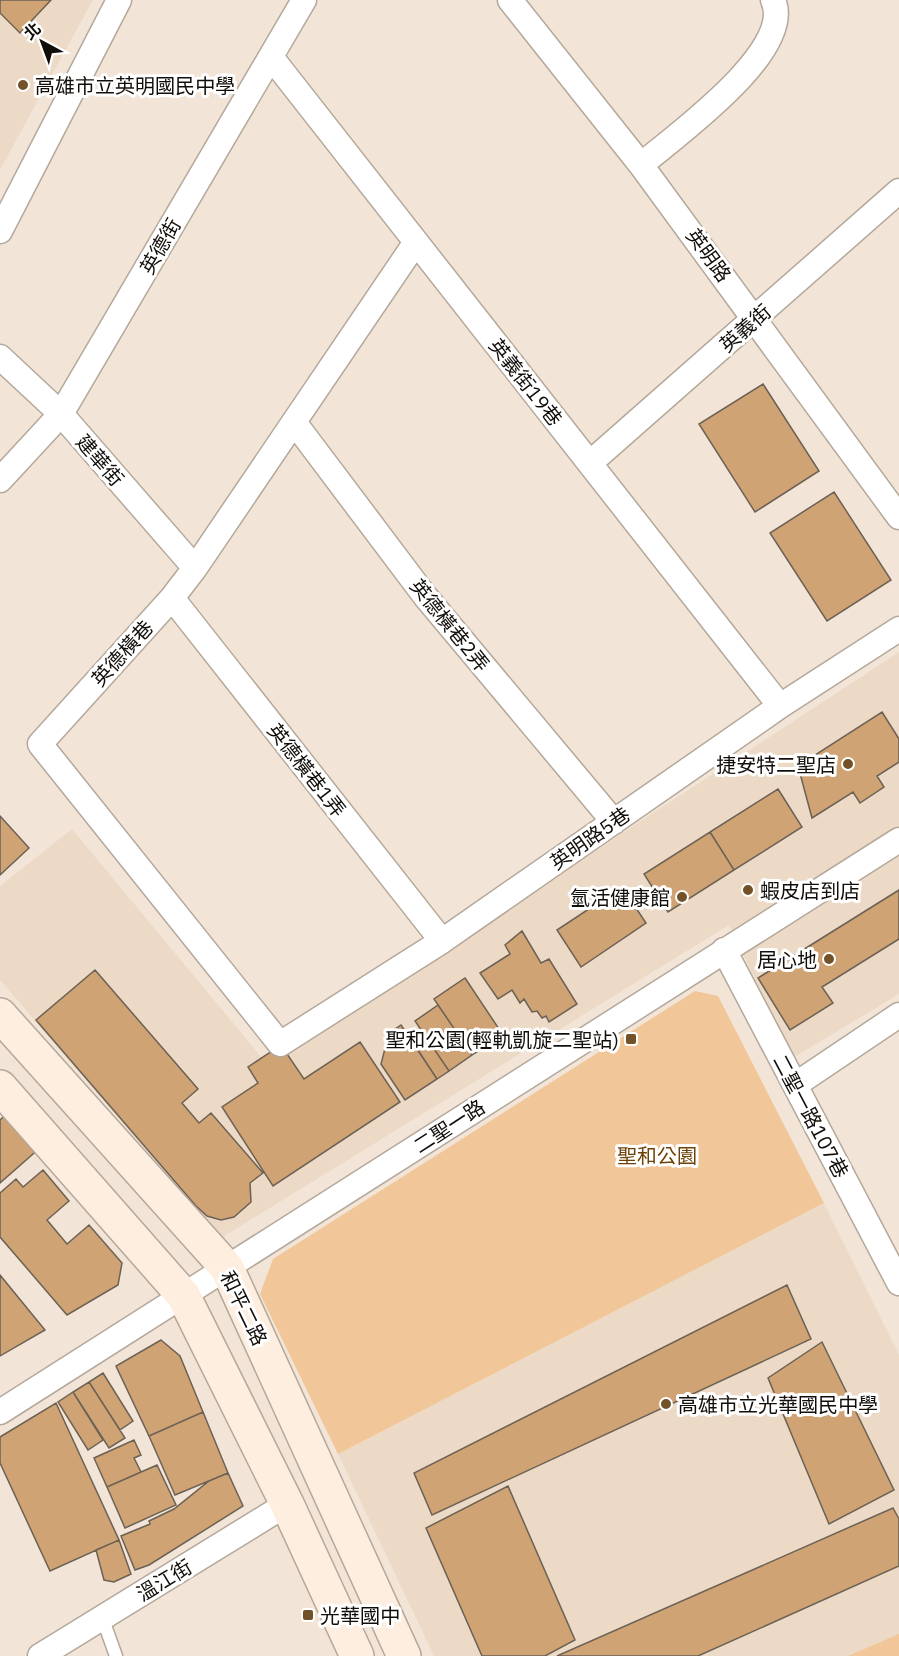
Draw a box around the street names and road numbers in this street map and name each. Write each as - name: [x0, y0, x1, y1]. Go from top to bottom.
- street label: 英德街: [133, 213, 187, 279]
- street label: 英明路: [680, 223, 738, 287]
- street label: 英義街: [714, 298, 776, 358]
- street label: 英義街19巷: [483, 333, 569, 431]
- street label: 建華街: [70, 429, 130, 491]
- street label: 英德橫巷2弄: [404, 573, 496, 677]
- street label: 英德橫巷: [85, 614, 159, 692]
- street label: 英德橫巷1弄: [262, 718, 352, 822]
- street label: 英明路5巷: [545, 801, 635, 875]
- street label: 二聖一路107巷: [767, 1050, 855, 1182]
- street label: 二聖一路: [408, 1093, 490, 1159]
- street label: 和平二路: [214, 1266, 274, 1350]
- street label: 溫江街: [131, 1553, 197, 1607]

